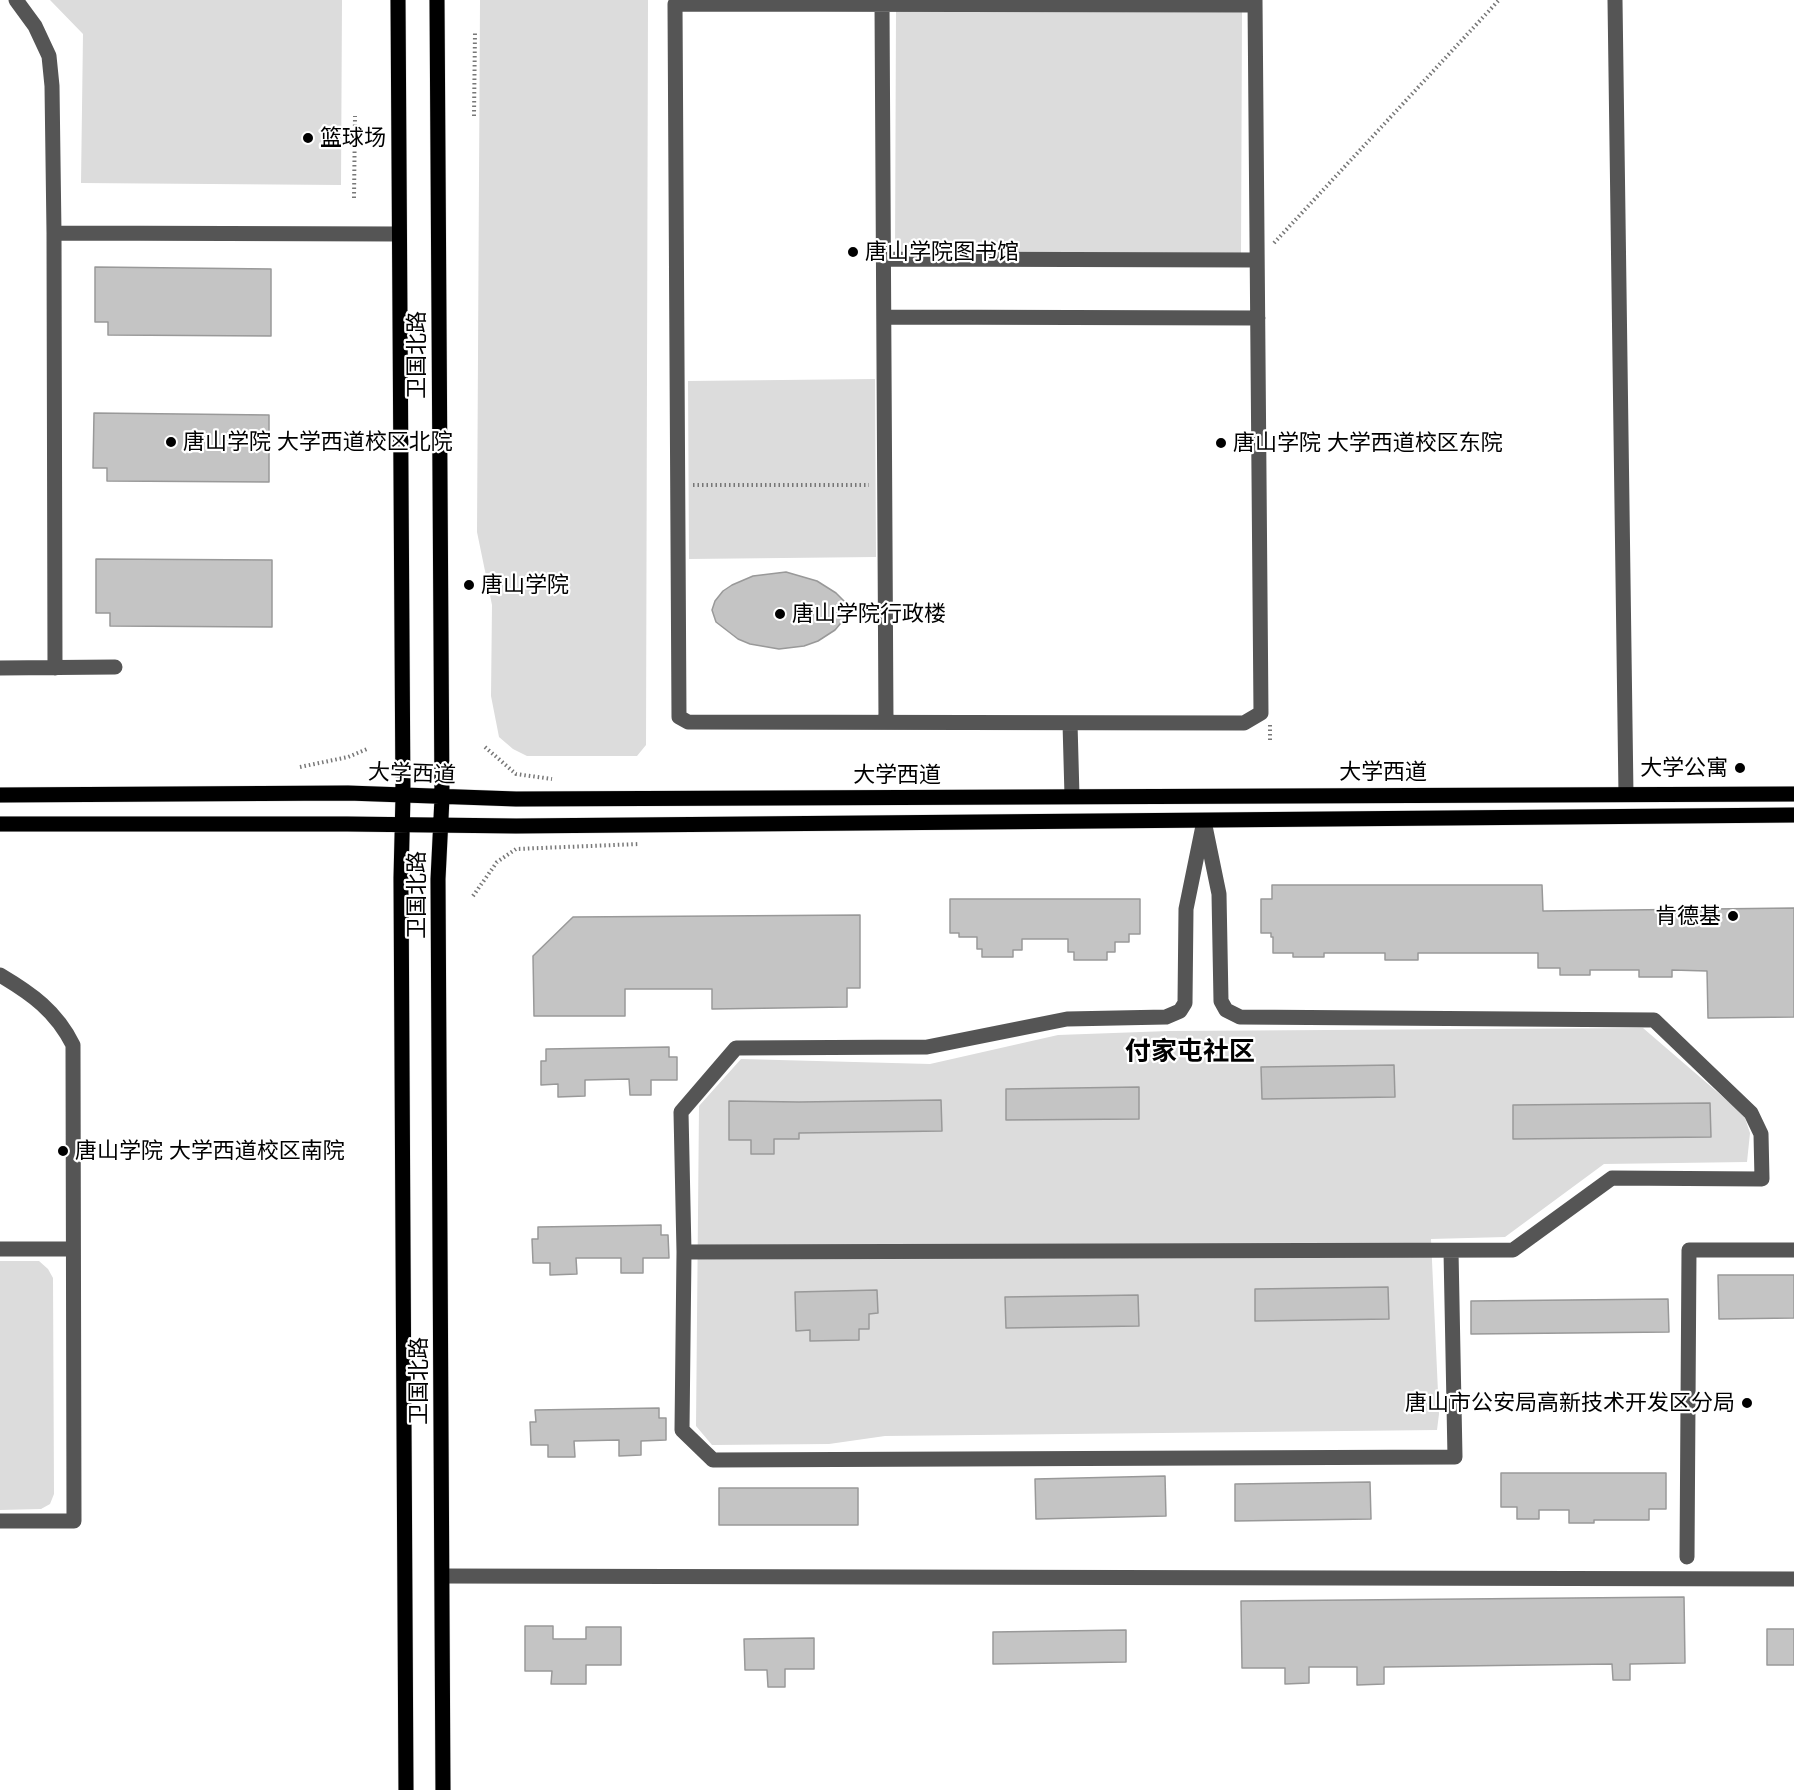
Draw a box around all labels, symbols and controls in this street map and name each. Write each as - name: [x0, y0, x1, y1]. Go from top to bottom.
- place label: 篮球场: [320, 125, 386, 151]
- marker: 篮球场: [301, 131, 315, 145]
- place label: 唐山学院图书馆: [865, 239, 1019, 265]
- marker: 唐山学院图书馆: [846, 245, 860, 259]
- street label: 卫国北路: [404, 311, 430, 399]
- place label: 唐山学院 大学西道校区北院: [183, 429, 453, 455]
- place label: 唐山学院 大学西道校区东院: [1233, 430, 1503, 456]
- marker: 唐山学院 大学西道校区北院: [164, 435, 178, 449]
- marker: 唐山学院 大学西道校区东院: [1214, 436, 1228, 450]
- place label: 唐山学院: [481, 572, 569, 598]
- marker: 唐山学院: [462, 578, 476, 592]
- place label: 唐山学院行政楼: [792, 601, 946, 627]
- marker: 唐山学院行政楼: [773, 607, 787, 621]
- place label: 大学公寓: [1640, 755, 1728, 781]
- street label: 大学西道: [368, 759, 456, 789]
- street label: 大学西道: [1339, 759, 1427, 785]
- marker: 大学公寓: [1733, 761, 1747, 775]
- street label: 大学西道: [853, 762, 941, 788]
- street label: 卫国北路: [404, 851, 430, 939]
- place label: 肯德基: [1655, 903, 1721, 929]
- marker: 肯德基: [1726, 909, 1740, 923]
- district label: 付家屯社区: [1125, 1036, 1255, 1068]
- place label: 唐山学院 大学西道校区南院: [75, 1138, 345, 1164]
- marker: 唐山学院 大学西道校区南院: [56, 1144, 70, 1158]
- street label: 卫国北路: [406, 1337, 432, 1425]
- place label: 唐山市公安局高新技术开发区分局: [1405, 1390, 1735, 1416]
- marker: 唐山市公安局高新技术开发区分局: [1740, 1396, 1754, 1410]

